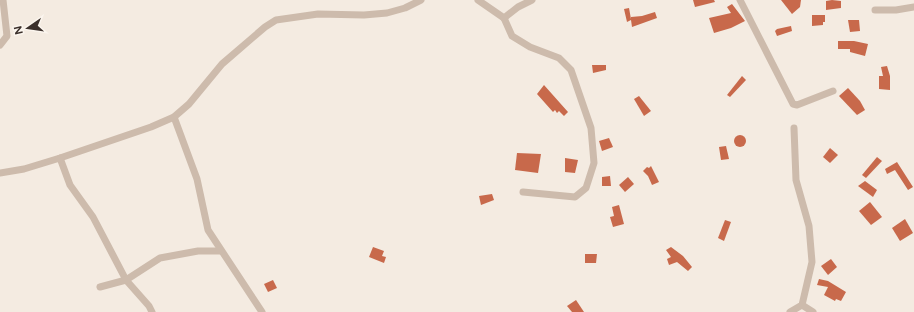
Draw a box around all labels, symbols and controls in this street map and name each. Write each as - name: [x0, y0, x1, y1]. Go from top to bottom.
- north arrow: [8, 8, 48, 48]
- text: N: [11, 25, 26, 36]

